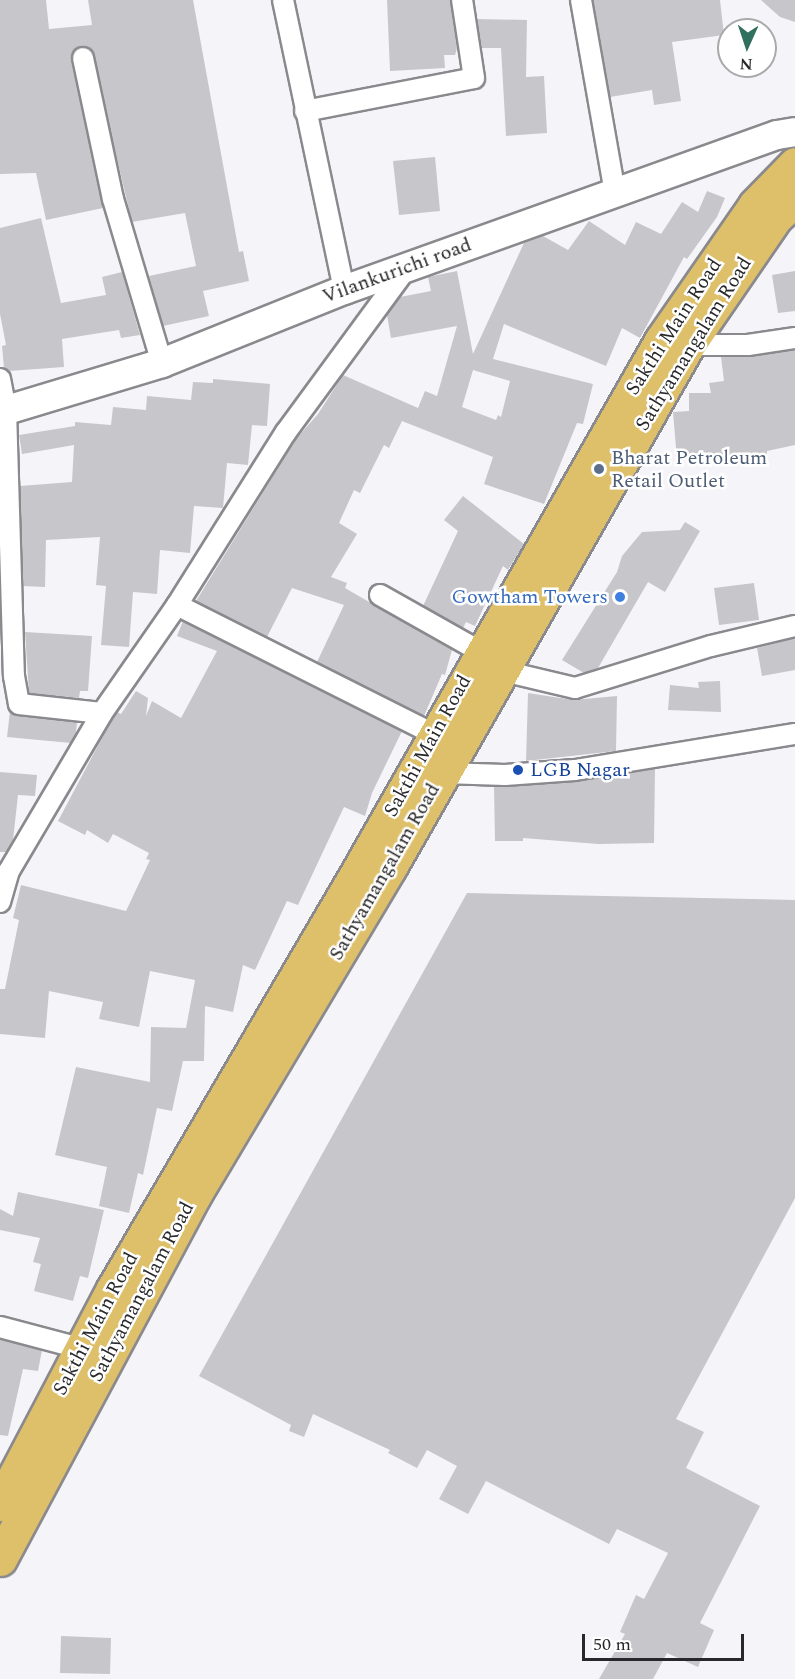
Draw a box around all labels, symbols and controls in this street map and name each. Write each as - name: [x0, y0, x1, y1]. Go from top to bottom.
- north arrow: [717, 18, 777, 78]
- text: N: [739, 52, 753, 76]
- street label: Vilankurichi road: [319, 233, 475, 309]
- street label: Sathyamangalam Road: [631, 253, 757, 435]
- street label: Sakthi Main Road: [621, 254, 727, 400]
- place label: Bharat Petroleum Retail Outlet: [611, 446, 767, 493]
- marker: Bharat Petroleum Retail Outlet: [592, 462, 606, 476]
- place label: Gowtham Towers: [452, 585, 608, 609]
- marker: Gowtham Towers: [613, 590, 627, 604]
- street label: Sakthi Main Road: [379, 671, 477, 821]
- place label: LGB Nagar: [530, 758, 630, 782]
- marker: LGB Nagar: [511, 763, 525, 777]
- street label: Sathyamangalam Road: [324, 779, 446, 965]
- street label: Sathyamangalam Road: [84, 1198, 200, 1386]
- street label: Sakthi Main Road: [48, 1248, 144, 1400]
- scale bar: [585, 1622, 747, 1660]
- text: 50 m: [593, 1631, 631, 1658]

